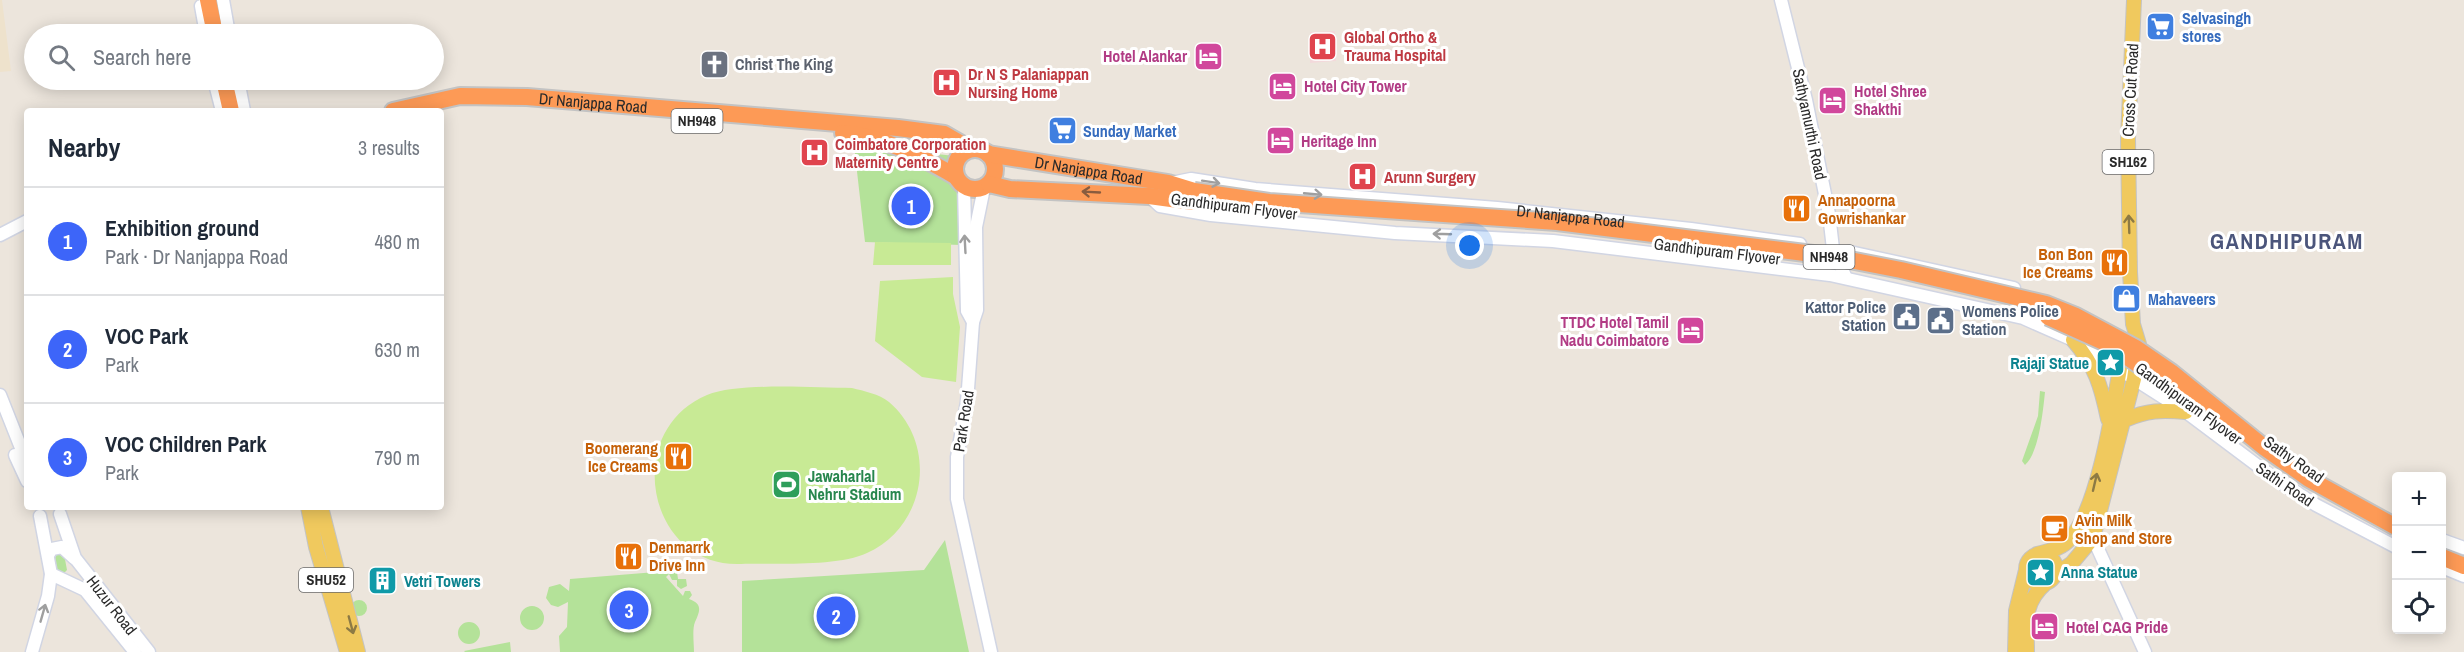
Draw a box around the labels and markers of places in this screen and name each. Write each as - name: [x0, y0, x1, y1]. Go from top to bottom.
- place label: Selvasingh stores: [2182, 7, 2251, 47]
- supermarket icon: Selvasingh stores: [2145, 11, 2177, 43]
- place label: Global Ortho & Trauma Hospital: [1344, 26, 1446, 66]
- hospital icon: Global Ortho & Trauma Hospital: [1307, 30, 1339, 62]
- hotel icon: Hotel Alankar: [1192, 40, 1224, 72]
- place label: Hotel Alankar: [1103, 45, 1188, 67]
- church icon: Christ The King: [698, 48, 730, 80]
- place label: Christ The King: [735, 53, 833, 75]
- place label: Dr N S Palaniappan Nursing Home: [968, 63, 1089, 103]
- hospital icon: Dr N S Palaniappan Nursing Home: [931, 67, 963, 99]
- hotel icon: Hotel City Tower: [1267, 70, 1299, 102]
- place label: Hotel City Tower: [1304, 75, 1407, 97]
- place label: Hotel Shree Shakthi: [1854, 80, 1927, 120]
- hotel icon: Hotel Shree Shakthi: [1817, 84, 1849, 116]
- supermarket icon: Sunday Market: [1046, 115, 1078, 147]
- place label: Sunday Market: [1083, 120, 1177, 142]
- hotel icon: Heritage Inn: [1264, 125, 1296, 157]
- place label: Heritage Inn: [1301, 130, 1377, 152]
- place label: Coimbatore Corporation Maternity Centre: [835, 133, 987, 173]
- hospital icon: Coimbatore Corporation Maternity Centre: [798, 137, 830, 169]
- hospital icon: Arunn Surgery: [1347, 161, 1379, 193]
- place label: Arunn Surgery: [1384, 166, 1477, 188]
- pin: 1: [892, 184, 930, 228]
- place label: Annapoorna Gowrishankar: [1818, 189, 1906, 229]
- restaurant icon: Annapoorna Gowrishankar: [1781, 193, 1813, 225]
- place label: Bon Bon Ice Creams: [2023, 243, 2093, 283]
- restaurant icon: Bon Bon Ice Creams: [2098, 247, 2130, 279]
- shop icon: Mahaveers: [2111, 283, 2143, 315]
- place label: Mahaveers: [2148, 288, 2216, 310]
- place label: Kattor Police Station: [1805, 296, 1886, 336]
- public building icon: Kattor Police Station: [1891, 300, 1923, 332]
- place label: Womens Police Station: [1962, 300, 2059, 340]
- public building icon: Womens Police Station: [1925, 304, 1957, 336]
- place label: TTDC Hotel Tamil Nadu Coimbatore: [1560, 311, 1669, 351]
- hotel icon: TTDC Hotel Tamil Nadu Coimbatore: [1674, 315, 1706, 347]
- place icon: Rajaji Statue: [2094, 347, 2126, 379]
- place label: Rajaji Statue: [2010, 352, 2089, 374]
- place label: Boomerang Ice Creams: [585, 437, 658, 477]
- restaurant icon: Boomerang Ice Creams: [663, 441, 695, 473]
- place label: Jawaharlal Nehru Stadium: [808, 465, 901, 505]
- sports icon: Jawaharlal Nehru Stadium: [771, 469, 803, 501]
- place label: Avin Milk Shop and Store: [2075, 509, 2172, 549]
- cafe icon: Avin Milk Shop and Store: [2038, 513, 2070, 545]
- place label: Denmarrk Drive Inn: [649, 536, 711, 576]
- restaurant icon: Denmarrk Drive Inn: [612, 540, 644, 572]
- place icon: Anna Statue: [2024, 556, 2056, 588]
- place label: Anna Statue: [2061, 561, 2138, 583]
- building icon: Vetri Towers: [367, 565, 399, 597]
- place label: Vetri Towers: [404, 570, 481, 592]
- pin: 3: [610, 588, 648, 632]
- pin: 2: [816, 594, 856, 638]
- hotel icon: Hotel CAG Pride: [2029, 611, 2061, 643]
- place label: Hotel CAG Pride: [2066, 616, 2168, 638]

